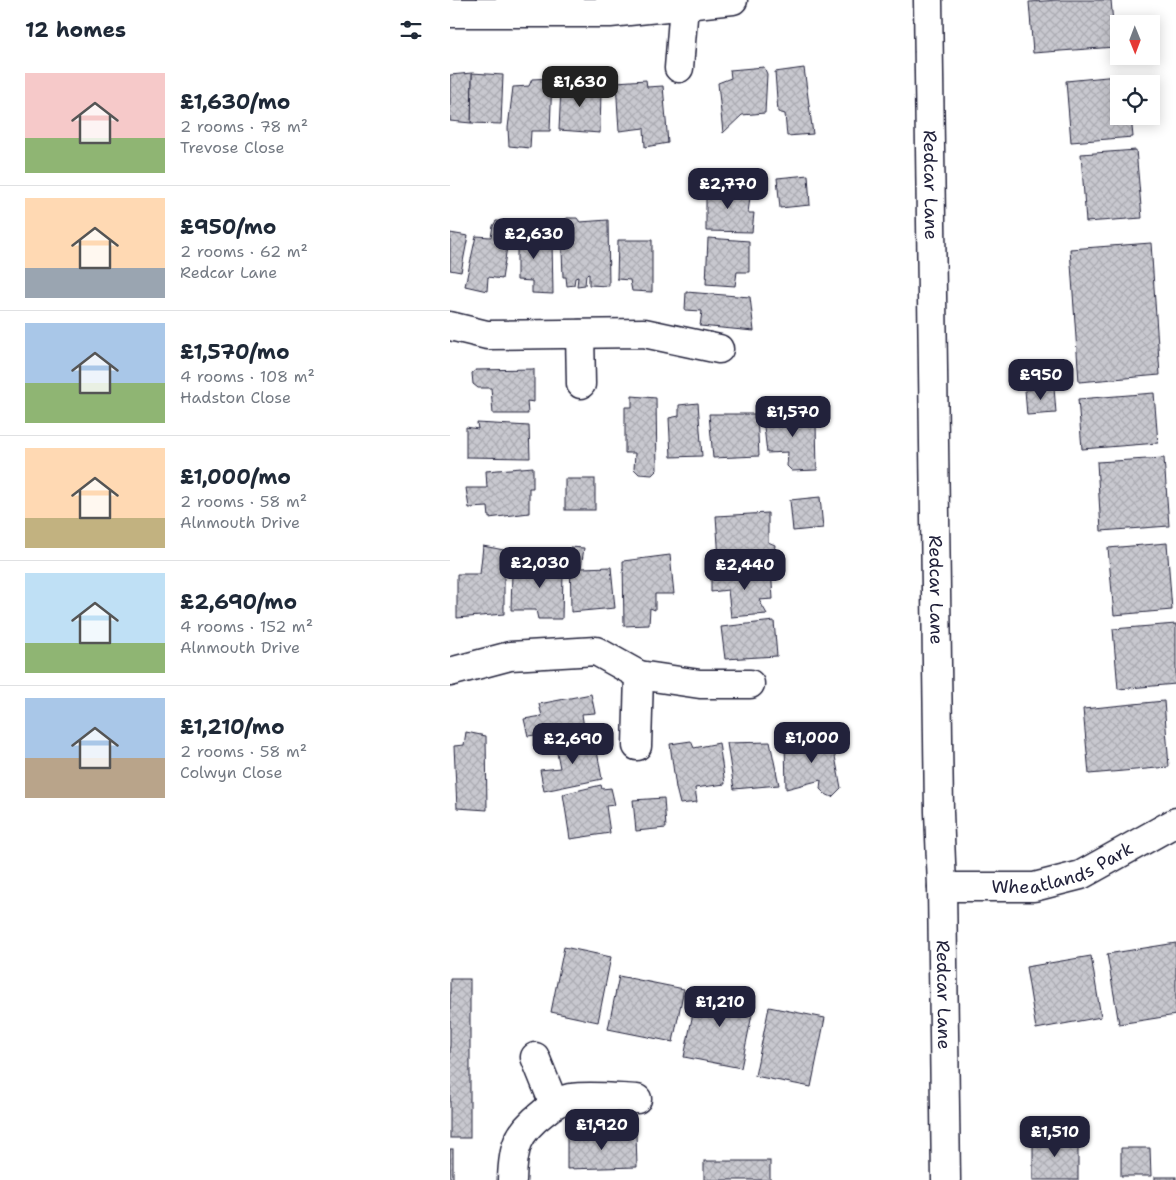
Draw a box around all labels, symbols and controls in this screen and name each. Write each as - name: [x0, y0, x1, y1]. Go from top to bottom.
- north arrow: [1110, 15, 1160, 65]
- map controls: [1110, 15, 1160, 125]
- text: 12 homes: [25, 16, 126, 44]
- icon: filters: [397, 16, 425, 44]
- pin: £1,630: [539, 66, 621, 108]
- text: £1,630: [553, 71, 607, 92]
- button: locate: [1110, 75, 1160, 125]
- text: £1,630/mo: [180, 88, 290, 116]
- icon: home: [65, 93, 125, 153]
- text: 2 rooms · 78 m²: [180, 116, 308, 137]
- street label: Redcar Lane: [918, 130, 943, 240]
- text: Trevose Close: [180, 137, 285, 158]
- pin: £2,770: [687, 168, 769, 210]
- text: £2,770: [699, 173, 757, 194]
- text: £950/mo: [180, 213, 277, 241]
- icon: home: [65, 218, 125, 278]
- pin: £2,630: [493, 218, 575, 260]
- text: £2,630: [504, 223, 564, 244]
- text: 2 rooms · 62 m²: [180, 241, 308, 262]
- text: Redcar Lane: [180, 262, 277, 283]
- text: £1,570/mo: [180, 338, 290, 366]
- icon: home: [65, 343, 125, 403]
- pin: £950: [1011, 358, 1071, 401]
- text: £950: [1019, 364, 1063, 385]
- text: 4 rooms · 108 m²: [180, 366, 315, 387]
- text: Hadston Close: [180, 387, 291, 408]
- pin: £1,570: [752, 396, 834, 438]
- text: £1,570: [766, 401, 820, 422]
- text: £1,000/mo: [180, 463, 291, 491]
- icon: home: [65, 468, 125, 528]
- text: 2 rooms · 58 m²: [180, 491, 307, 512]
- text: Alnmouth Drive: [180, 512, 300, 533]
- street label: Redcar Lane: [923, 535, 949, 645]
- pin: £2,030: [499, 546, 581, 589]
- pin: £2,440: [704, 548, 786, 591]
- text: £2,030: [511, 552, 569, 573]
- text: £2,440: [716, 554, 774, 575]
- text: £2,690/mo: [180, 588, 297, 616]
- icon: home: [65, 593, 125, 653]
- text: 4 rooms · 152 m²: [180, 616, 313, 637]
- text: Alnmouth Drive: [180, 637, 300, 658]
- text: £1,210/mo: [180, 713, 285, 741]
- icon: home: [65, 718, 125, 778]
- pin: £2,690: [532, 722, 614, 765]
- pin: £1,000: [771, 722, 853, 764]
- text: £1,000: [785, 727, 839, 748]
- text: £2,690: [544, 728, 602, 749]
- text: 2 rooms · 58 m²: [180, 741, 307, 762]
- text: Colwyn Close: [180, 762, 282, 783]
- street label: Wheatlands Park: [991, 836, 1138, 900]
- street label: Redcar Lane: [931, 940, 956, 1050]
- pin: £1,210: [679, 986, 761, 1028]
- text: £1,210: [695, 991, 745, 1012]
- pin: £1,920: [561, 1108, 643, 1151]
- text: £1,920: [576, 1114, 628, 1135]
- pin: £1,510: [1014, 1116, 1096, 1158]
- text: £1,510: [1031, 1121, 1079, 1142]

